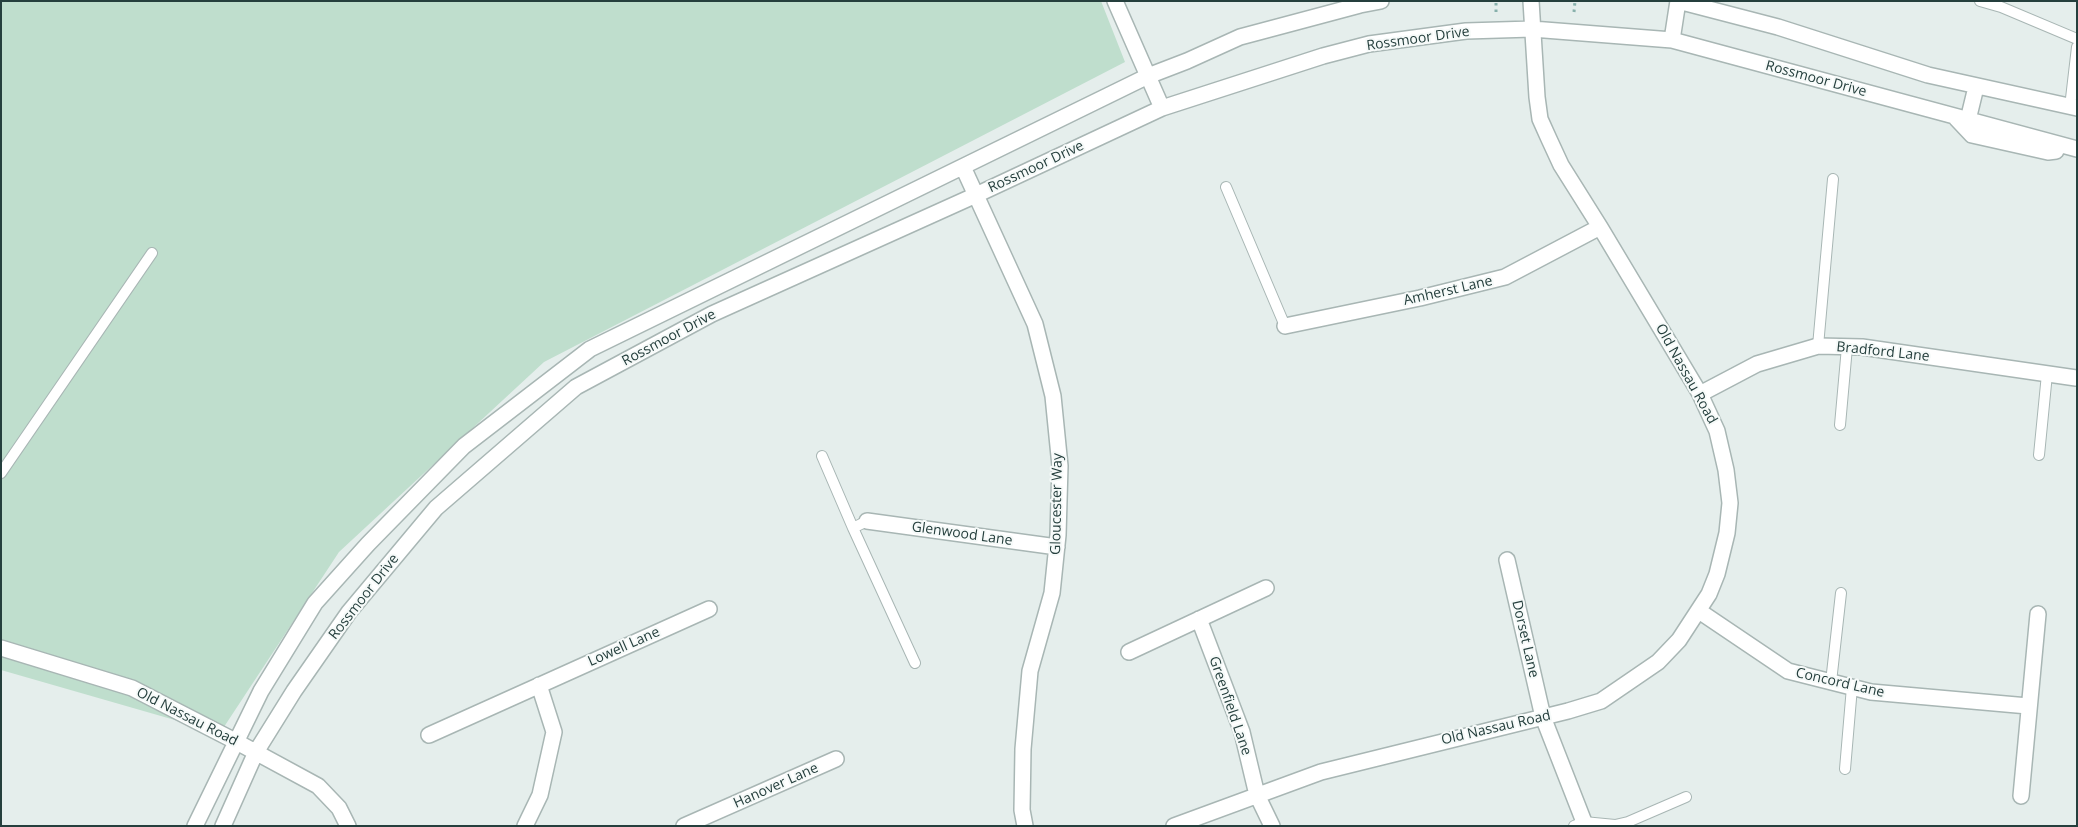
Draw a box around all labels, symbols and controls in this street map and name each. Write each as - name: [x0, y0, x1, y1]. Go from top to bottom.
- street label: Rossmoor Drive: [1365, 23, 1471, 55]
- street label: Rossmoor Drive: [1764, 57, 1868, 101]
- street label: Rossmoor Drive: [985, 137, 1087, 197]
- street label: Amherst Lane: [1402, 273, 1494, 309]
- street label: Rossmoor Drive: [619, 306, 719, 370]
- street label: Old Nassau Road: [1652, 321, 1720, 427]
- street label: Bradford Lane: [1836, 339, 1930, 365]
- street label: Gloucester Way: [1048, 453, 1066, 555]
- street label: Glenwood Lane: [911, 519, 1013, 549]
- street label: Rossmoor Drive: [325, 551, 403, 643]
- street label: Dorset Lane: [1508, 599, 1542, 679]
- street label: Lowell Lane: [586, 624, 662, 670]
- street label: Greenfield Lane: [1205, 654, 1255, 758]
- street label: Concord Lane: [1794, 665, 1886, 701]
- street label: Old Nassau Road: [133, 684, 241, 750]
- street label: Old Nassau Road: [1440, 707, 1552, 749]
- street label: Hanover Lane: [731, 760, 821, 812]

